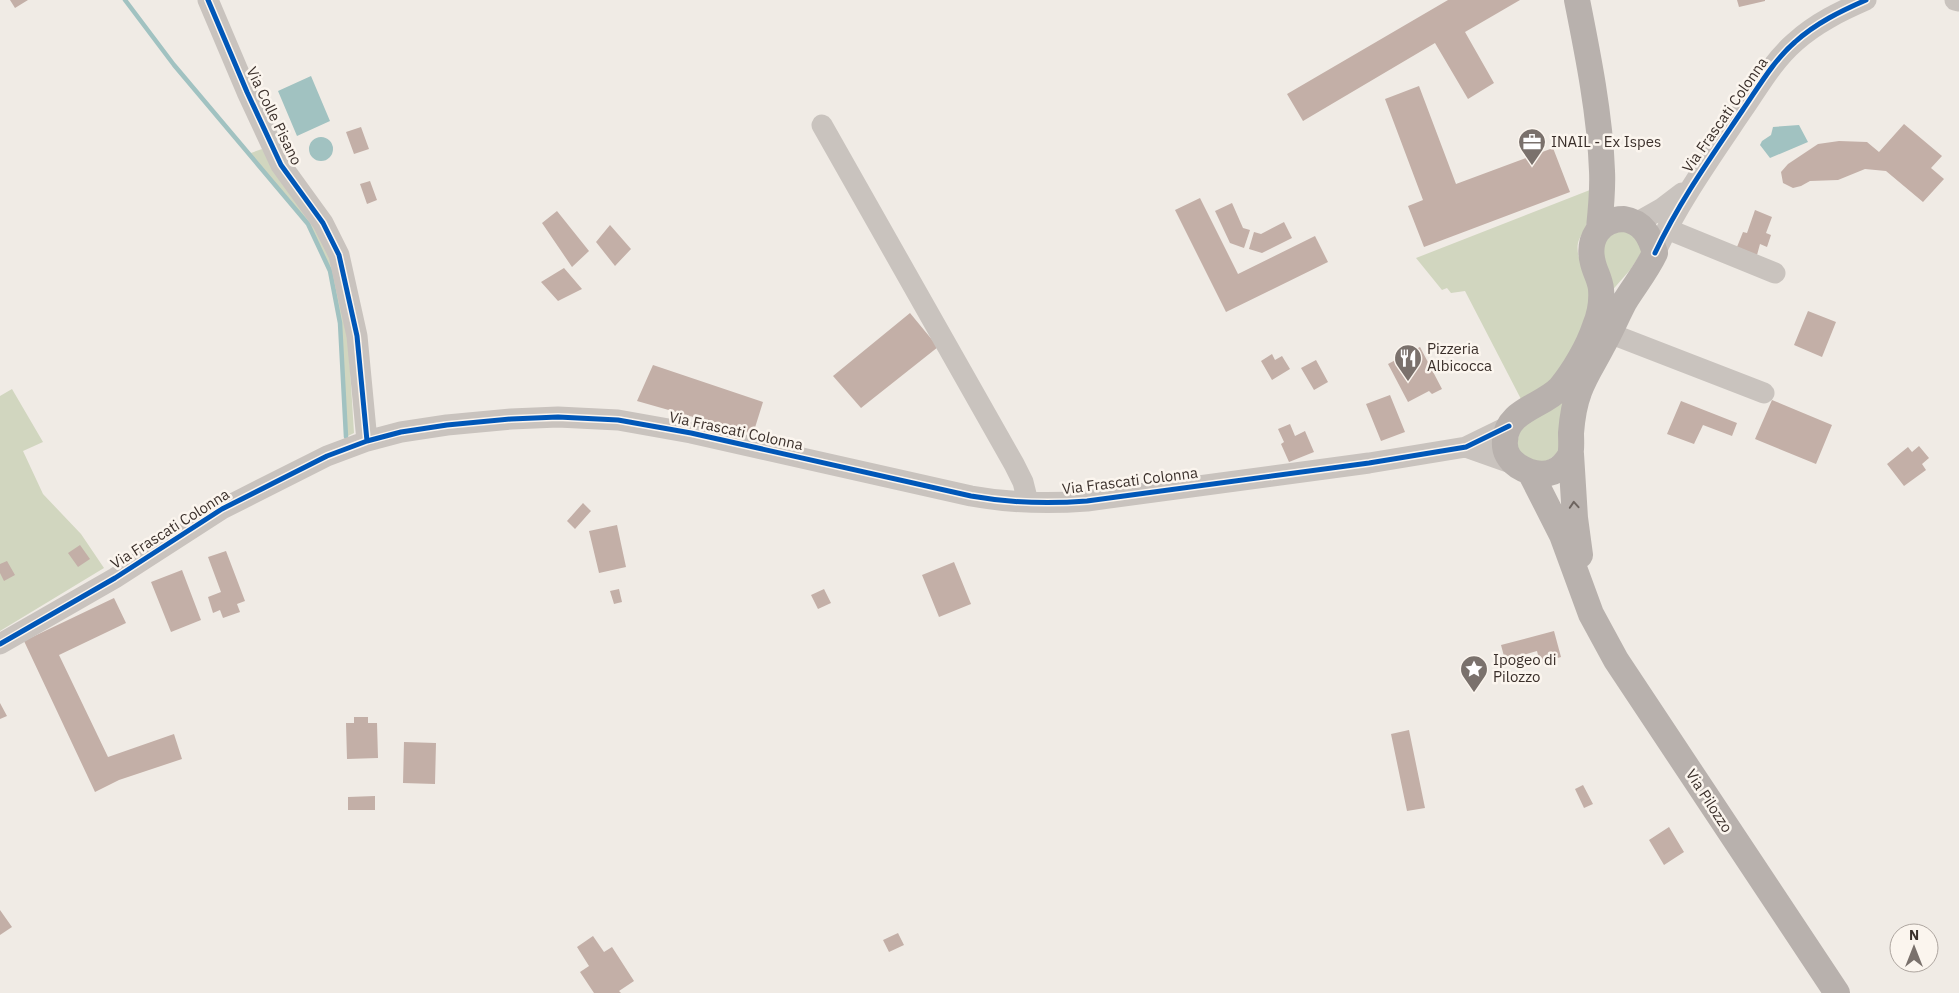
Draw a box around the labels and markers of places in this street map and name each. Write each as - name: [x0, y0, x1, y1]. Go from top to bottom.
- office icon: INAIL - Ex Ispes: [1517, 127, 1547, 166]
- place label: INAIL - Ex Ispes: [1551, 132, 1661, 151]
- place label: Pizzeria Albicocca: [1427, 339, 1492, 375]
- restaurant icon: Pizzeria Albicocca: [1393, 343, 1423, 382]
- place label: Ipogeo di Pilozzo: [1493, 650, 1557, 686]
- place icon: Ipogeo di Pilozzo: [1459, 654, 1489, 693]

